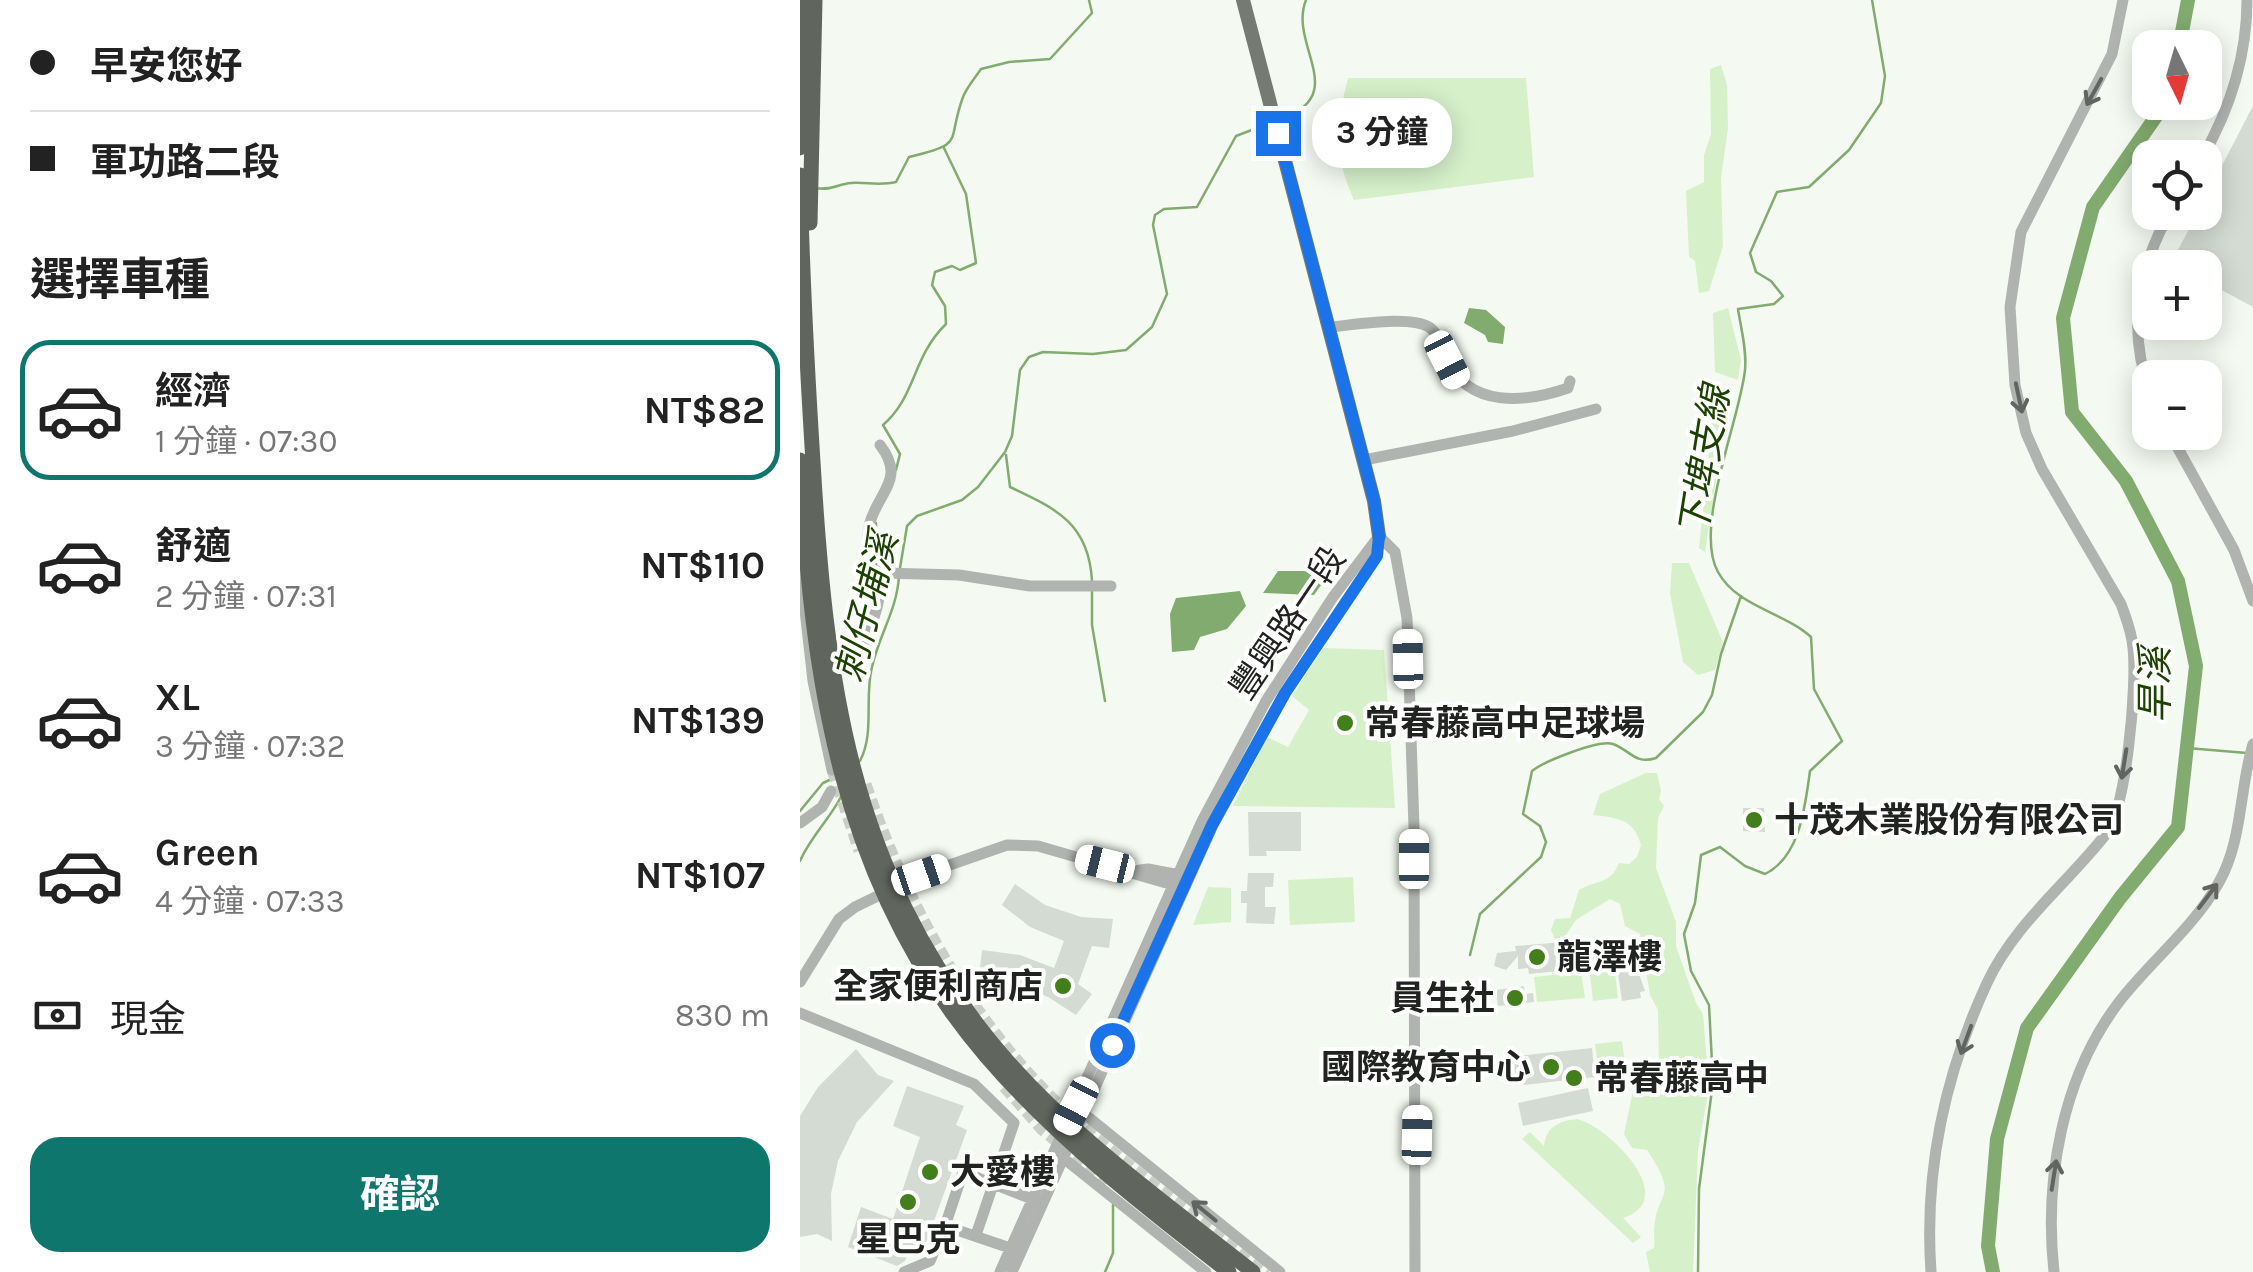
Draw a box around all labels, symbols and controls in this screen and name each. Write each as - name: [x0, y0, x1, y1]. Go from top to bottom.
- north arrow: [2132, 30, 2222, 120]
- map controls: [2132, 30, 2222, 450]
- text: 早安您好: [90, 44, 242, 89]
- one-way arrow: [2083, 76, 2103, 106]
- callout: 3 分鐘: [1313, 98, 1453, 168]
- route end: [1256, 111, 1301, 156]
- text: 3 分鐘: [1336, 114, 1428, 151]
- text: 軍功路二段: [90, 140, 280, 185]
- button: locate: [2132, 140, 2222, 230]
- button: +: [2132, 250, 2222, 340]
- text: 選擇車種: [30, 254, 210, 306]
- car: [1420, 326, 1474, 394]
- button: −: [2132, 360, 2222, 450]
- icon: car: [35, 365, 125, 455]
- text: 經濟: [155, 369, 231, 414]
- water label: 下埤支線: [1671, 378, 1740, 540]
- one-way arrow: [2010, 381, 2029, 413]
- text: NT$82: [644, 388, 765, 433]
- text: 1 分鐘 · 07:30: [155, 423, 337, 460]
- icon: car: [35, 520, 125, 610]
- water label: 刺仔埔溪: [827, 523, 908, 686]
- text: 舒適: [155, 524, 231, 569]
- street label: 豐興路一段: [1222, 539, 1354, 707]
- text: NT$110: [640, 543, 765, 588]
- text: 2 分鐘 · 07:31: [155, 578, 337, 615]
- car: [1392, 629, 1424, 689]
- water label: 旱溪: [2133, 642, 2178, 723]
- icon: car: [35, 675, 125, 765]
- text: XL: [155, 675, 200, 720]
- text: NT$139: [631, 698, 765, 743]
- place label: 常春藤高中足球場: [1365, 703, 1645, 744]
- marker: 常春藤高中足球場: [1334, 712, 1356, 734]
- text: 3 分鐘 · 07:32: [155, 728, 345, 765]
- one-way arrow: [2114, 748, 2133, 780]
- place label: 十茂木業股份有限公司: [1774, 800, 2124, 841]
- marker: 十茂木業股份有限公司: [1743, 809, 1765, 831]
- car: [1399, 829, 1429, 889]
- icon: car: [35, 830, 125, 920]
- text: Green: [155, 830, 260, 875]
- car: [1072, 842, 1138, 886]
- car: [888, 851, 954, 899]
- text: NT$107: [635, 853, 765, 898]
- text: 4 分鐘 · 07:33: [155, 883, 345, 920]
- one-way arrow: [2198, 883, 2219, 910]
- place label: 龍澤樓: [1557, 937, 1662, 978]
- marker: 龍澤樓: [1526, 946, 1548, 968]
- place label: 全家便利商店: [833, 966, 1043, 1007]
- marker: 全家便利商店: [1052, 975, 1074, 997]
- place label: 員生社: [1390, 978, 1495, 1019]
- marker: 員生社: [1504, 987, 1526, 1009]
- icon: cash: [30, 988, 85, 1043]
- text: 現金: [110, 997, 186, 1042]
- text: 830 m: [675, 997, 770, 1034]
- route start: [1090, 1023, 1135, 1068]
- one-way arrow: [1956, 1023, 1974, 1054]
- place label: 國際教育中心: [1321, 1047, 1531, 1088]
- marker: 國際教育中心: [1540, 1056, 1562, 1078]
- place label: 常春藤高中: [1594, 1058, 1769, 1099]
- marker: 常春藤高中: [1563, 1067, 1585, 1089]
- car: [1049, 1072, 1103, 1140]
- car: [1401, 1105, 1433, 1165]
- button: 確認: [30, 1137, 770, 1252]
- place label: 大愛樓: [950, 1152, 1055, 1193]
- one-way arrow: [2046, 1159, 2064, 1192]
- marker: 大愛樓: [919, 1161, 941, 1183]
- marker: 星巴克: [897, 1191, 919, 1213]
- one-way arrow: [1191, 1200, 1217, 1222]
- place label: 星巴克: [855, 1219, 961, 1260]

